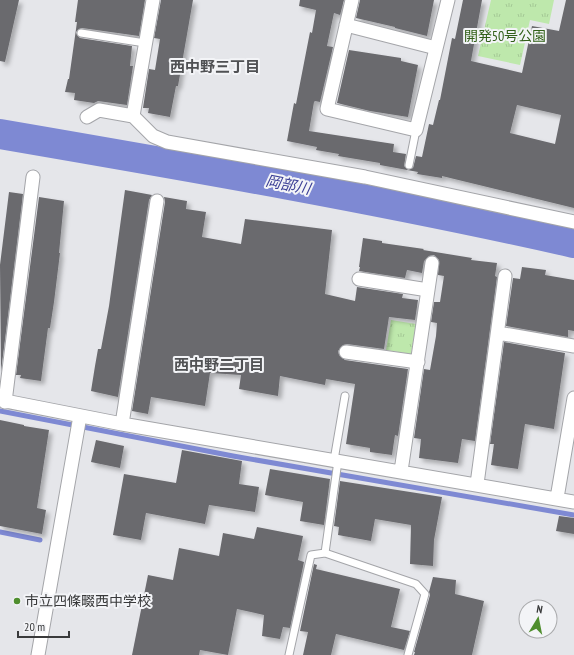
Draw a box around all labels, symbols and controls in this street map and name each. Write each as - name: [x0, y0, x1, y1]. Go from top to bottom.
- park label: 開発50号公園: [464, 27, 546, 45]
- district label: 西中野三丁目: [170, 57, 260, 76]
- water label: 岡部川: [264, 171, 314, 199]
- district label: 西中野二丁目: [174, 355, 264, 374]
- place label: 市立四條畷西中学校: [25, 592, 151, 610]
- marker: 市立四條畷西中学校: [12, 596, 22, 606]
- north arrow: [518, 599, 558, 639]
- text: N: [536, 602, 544, 617]
- scale bar: [18, 613, 69, 639]
- text: 20 m: [24, 619, 45, 634]

